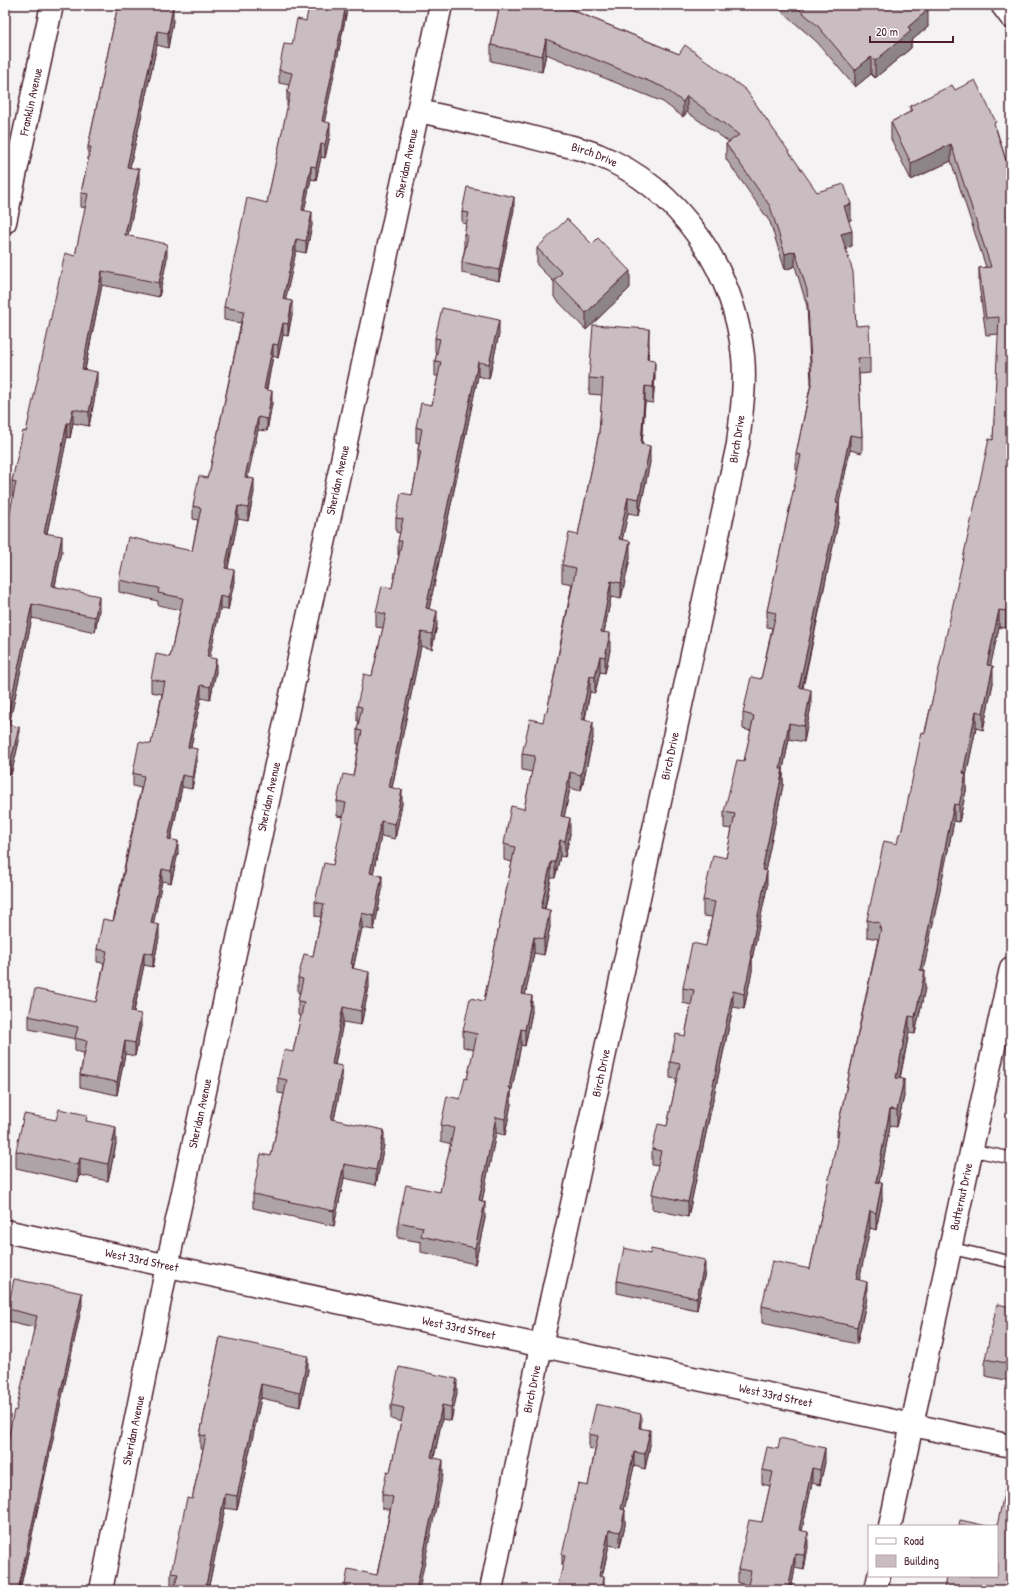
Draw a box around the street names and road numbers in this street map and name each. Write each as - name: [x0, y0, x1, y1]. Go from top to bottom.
- street label: Franklin Avenue: [15, 66, 46, 138]
- street label: Sheridan Avenue: [390, 127, 422, 200]
- street label: Birch Drive: [570, 138, 621, 171]
- street label: Birch Drive: [724, 413, 749, 464]
- street label: Sheridan Avenue: [321, 443, 353, 516]
- street label: Birch Drive: [656, 730, 683, 781]
- street label: Sheridan Avenue: [253, 760, 284, 833]
- street label: Birch Drive: [587, 1047, 614, 1098]
- street label: Sheridan Avenue: [184, 1077, 216, 1149]
- street label: Butternut Drive: [945, 1161, 977, 1232]
- street label: West 33rd Street: [104, 1244, 181, 1276]
- street label: West 33rd Street: [421, 1311, 498, 1344]
- street label: Birch Drive: [519, 1363, 545, 1414]
- street label: West 33rd Street: [737, 1379, 815, 1411]
- street label: Sheridan Avenue: [118, 1394, 148, 1467]

